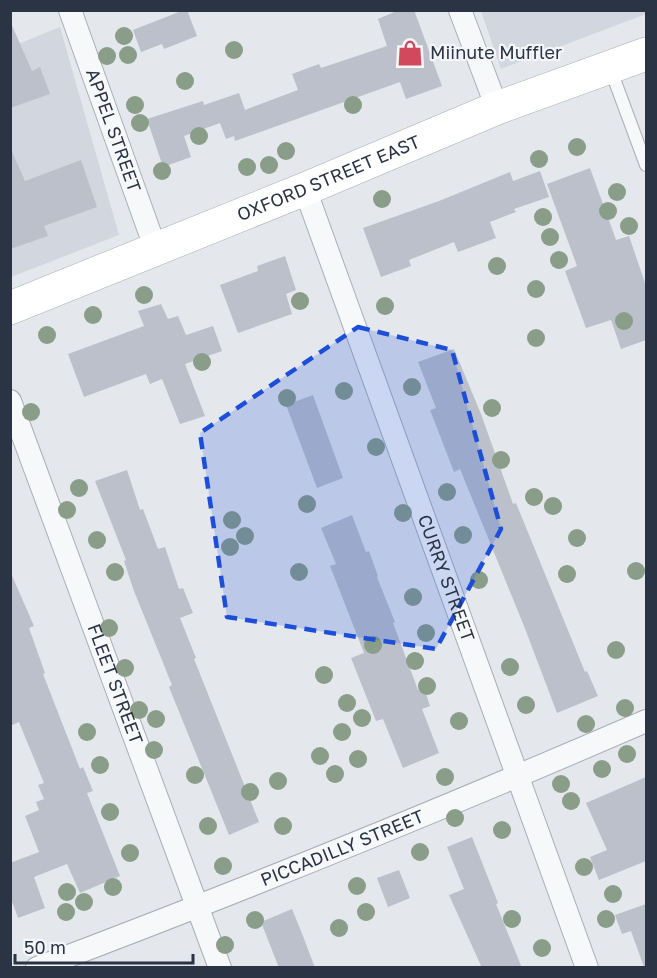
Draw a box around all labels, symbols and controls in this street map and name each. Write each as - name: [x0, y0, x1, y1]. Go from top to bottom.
- shop icon: Miinute Muffler: [395, 38, 425, 68]
- place label: Miinute Muffler: [430, 41, 562, 63]
- street label: APPEL STREET: [82, 65, 146, 195]
- street label: OXFORD STREET EAST: [234, 130, 423, 225]
- street label: CURRY STREET: [414, 511, 480, 644]
- street label: FLEET STREET: [83, 621, 148, 747]
- street label: PICCADILLY STREET: [257, 804, 427, 890]
- scale bar: [15, 927, 194, 965]
- text: 50 m: [24, 936, 66, 958]

